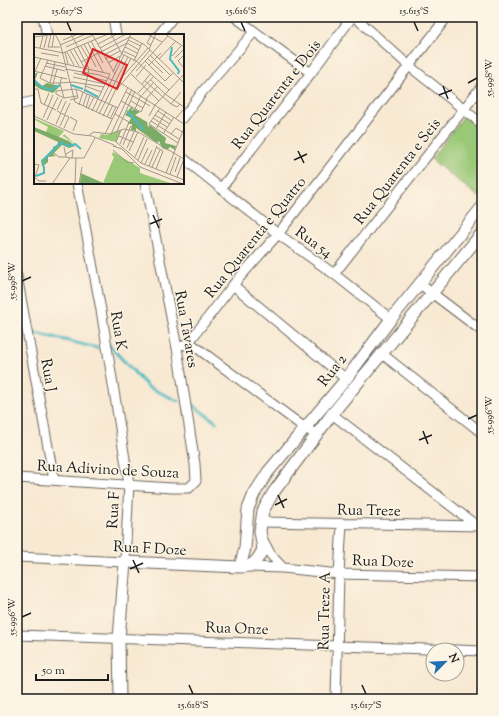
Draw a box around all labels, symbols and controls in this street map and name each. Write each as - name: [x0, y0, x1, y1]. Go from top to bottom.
- text: 15.617°S: [52, 4, 83, 19]
- text: 15.616°S: [226, 4, 257, 19]
- text: 15.615°S: [399, 4, 429, 19]
- inset map: [34, 34, 184, 184]
- street label: Rua Quarenta e Dois: [228, 36, 327, 154]
- text: 55.998°W: [482, 59, 497, 98]
- street label: Rua Quarenta e Seis: [350, 114, 446, 230]
- street label: Rua Quarenta e Quatro: [201, 173, 312, 303]
- street label: Rua 54: [290, 222, 337, 264]
- text: 55.998°W: [5, 262, 20, 301]
- street label: Rua Tavares: [168, 289, 203, 370]
- street label: Rua K: [104, 310, 131, 353]
- street label: Rua 2: [314, 350, 353, 392]
- street label: Rua J: [34, 357, 61, 394]
- text: 55.996°W: [482, 396, 497, 435]
- street label: Rua Adivino de Souza: [36, 456, 180, 485]
- street label: Rua F: [103, 490, 126, 529]
- street label: Rua Treze: [337, 500, 401, 523]
- street label: Rua F Doze: [113, 537, 187, 562]
- street label: Rua Doze: [352, 551, 414, 574]
- street label: Rua Treze A: [314, 571, 337, 651]
- text: 55.996°W: [5, 598, 20, 637]
- street label: Rua Onze: [205, 618, 269, 641]
- north arrow: [425, 642, 465, 682]
- text: N: [444, 650, 462, 666]
- scale bar: [36, 656, 108, 682]
- text: 50 m: [41, 662, 65, 680]
- text: 15.618°S: [178, 698, 209, 713]
- text: 15.617°S: [351, 698, 382, 713]

